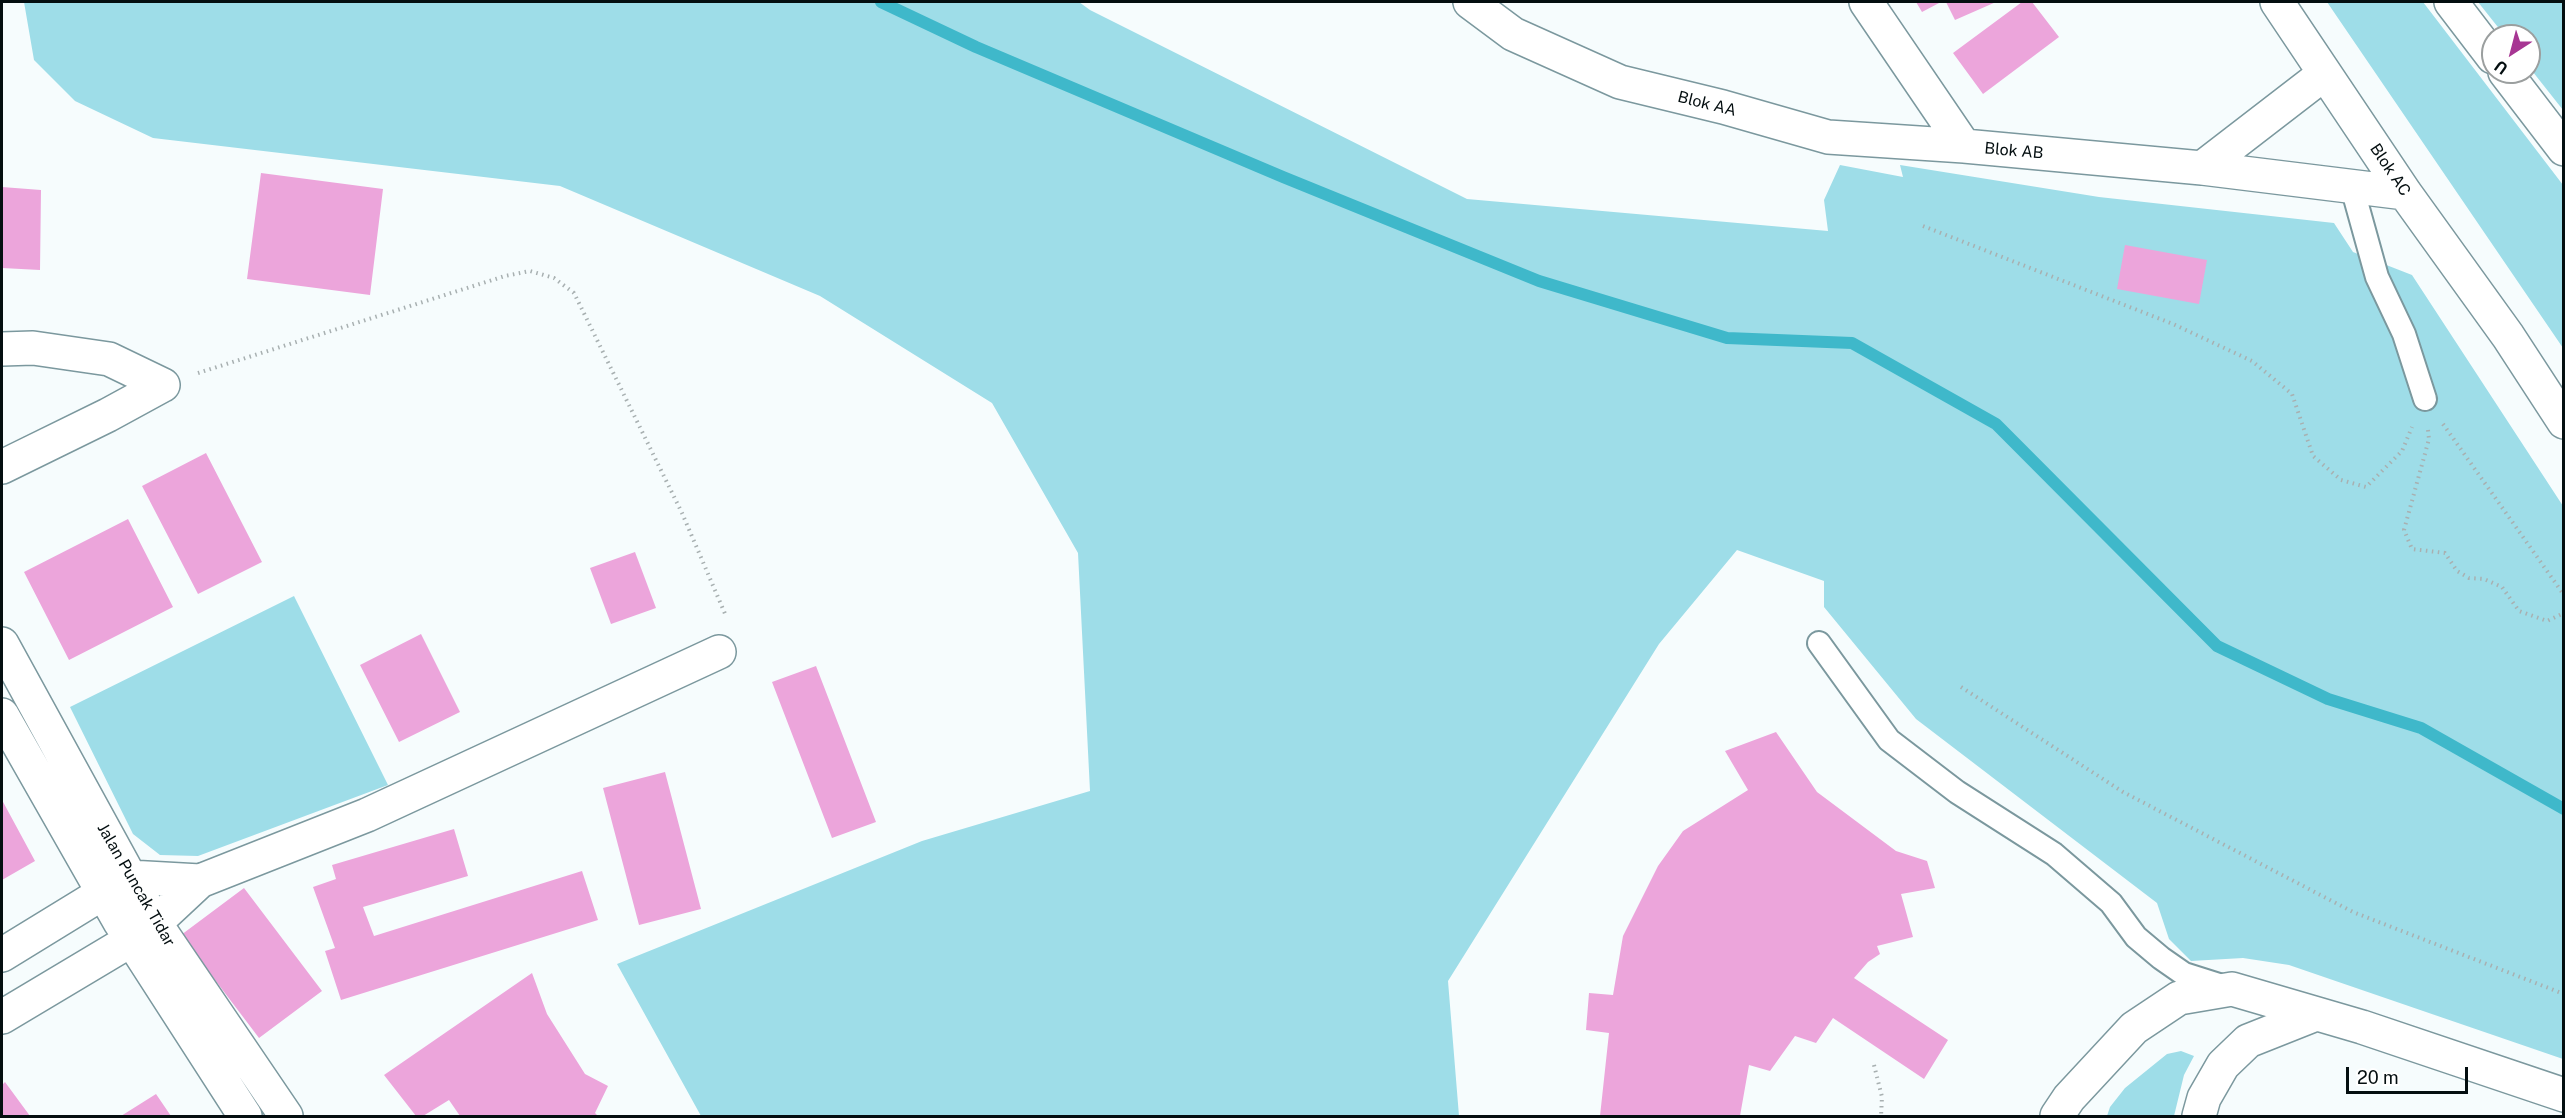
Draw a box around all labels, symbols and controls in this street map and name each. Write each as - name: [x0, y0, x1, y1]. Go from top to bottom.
- north arrow: [2481, 24, 2541, 84]
- text: U: [2491, 56, 2512, 78]
- street label: Blok AA: [1676, 87, 1738, 121]
- street label: Blok AB: [1984, 139, 2044, 163]
- street label: Blok AC: [2366, 140, 2414, 200]
- street label: Jalan Puncak Tidar: [93, 820, 179, 950]
- scale bar: [2349, 1055, 2470, 1093]
- text: 20 m: [2357, 1067, 2399, 1088]

